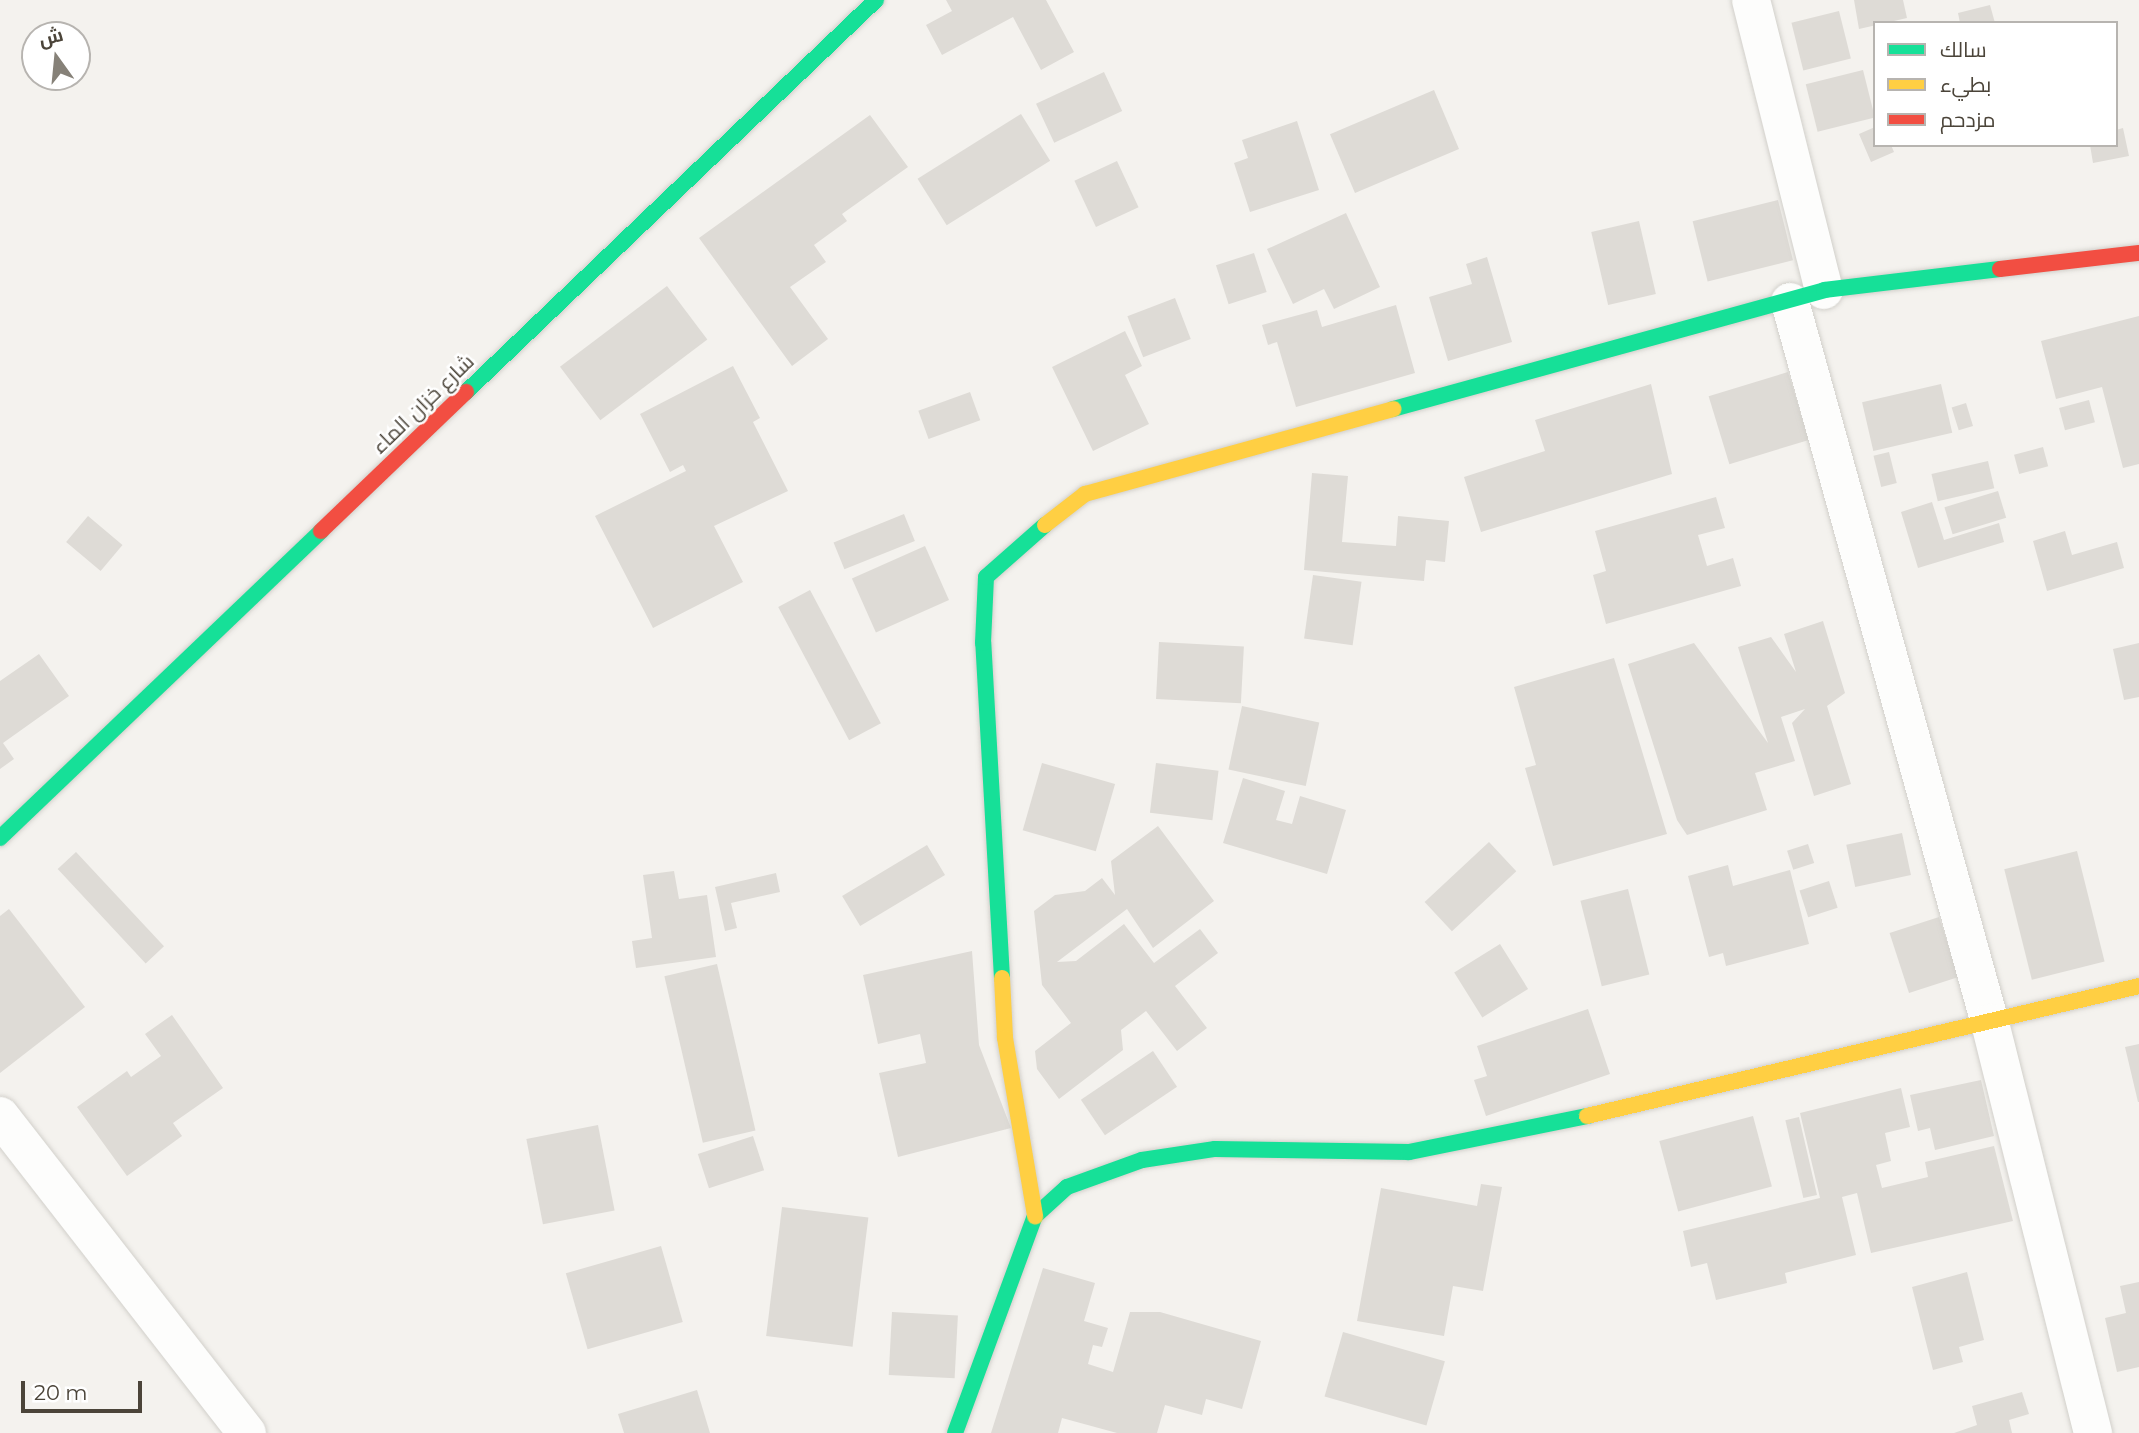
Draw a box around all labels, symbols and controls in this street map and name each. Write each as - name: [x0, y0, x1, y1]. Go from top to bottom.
- north arrow: [21, 21, 91, 91]
- legend: [1873, 21, 2118, 147]
- text: ش: [36, 23, 66, 51]
- text: سالك: [1940, 37, 1987, 62]
- text: بطيء: [1940, 72, 1991, 97]
- text: مزدحم: [1940, 107, 1995, 132]
- street label: شارع خزان الماء: [367, 349, 479, 459]
- scale bar: [24, 1366, 145, 1410]
- text: 20 m: [34, 1380, 88, 1405]

